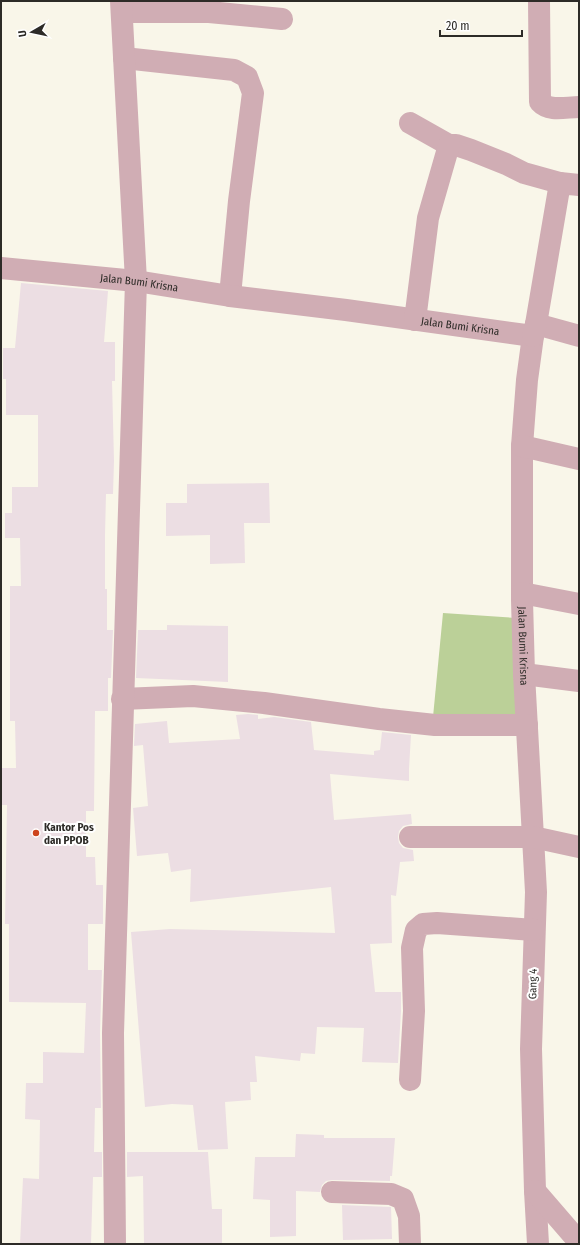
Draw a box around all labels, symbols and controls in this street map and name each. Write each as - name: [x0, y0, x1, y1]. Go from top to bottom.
- north arrow: [12, 12, 52, 52]
- scale bar: [440, 12, 522, 38]
- text: 20 m: [446, 19, 470, 33]
- text: U: [16, 29, 30, 38]
- street label: Jalan Bumi Krisna: [99, 271, 179, 294]
- street label: Jalan Bumi Krisna: [420, 314, 500, 338]
- street label: Jalan Bumi Krisna: [516, 606, 531, 686]
- place label: Kantor Pos dan PPOB: [44, 821, 94, 847]
- marker: Kantor Pos dan PPOB: [31, 828, 41, 838]
- street label: Gang 4: [526, 968, 540, 999]

